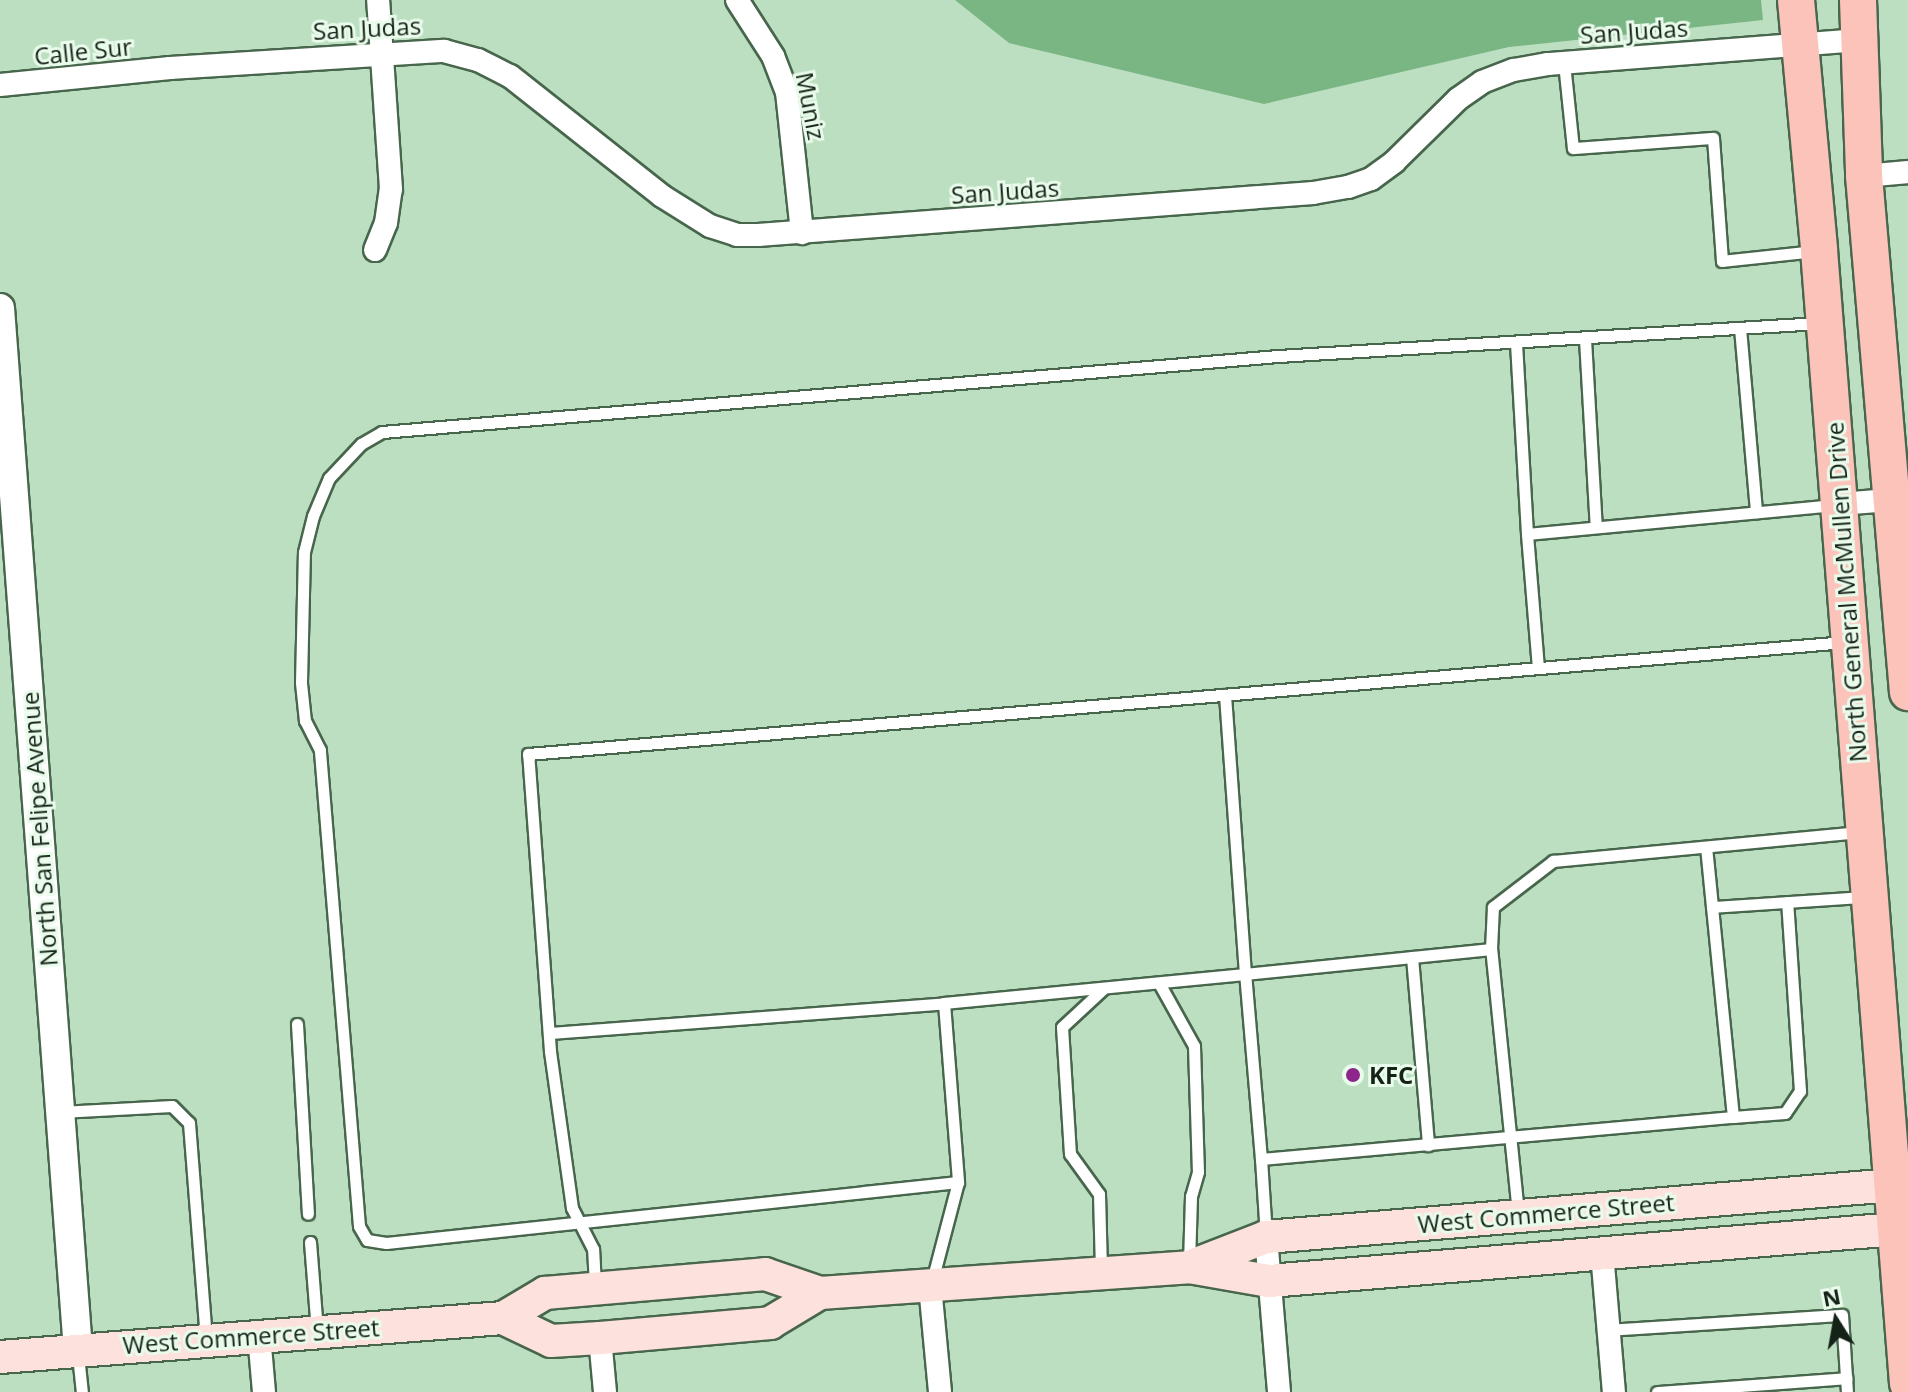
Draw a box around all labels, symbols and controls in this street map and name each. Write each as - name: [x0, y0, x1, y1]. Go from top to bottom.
- street label: San Judas: [312, 11, 422, 45]
- street label: San Judas: [1579, 13, 1689, 49]
- street label: Calle Sur: [33, 32, 133, 70]
- street label: Muniz: [790, 70, 832, 142]
- street label: San Judas: [950, 173, 1060, 209]
- street label: North General McMullen Drive: [1820, 421, 1872, 763]
- street label: North San Felipe Avenue: [15, 691, 63, 967]
- place label: KFC: [1369, 1061, 1413, 1089]
- marker: KFC: [1344, 1066, 1362, 1084]
- street label: West Commerce Street: [1417, 1187, 1675, 1239]
- north arrow: [1796, 1280, 1876, 1360]
- text: N: [1820, 1280, 1843, 1313]
- street label: West Commerce Street: [122, 1313, 380, 1359]

